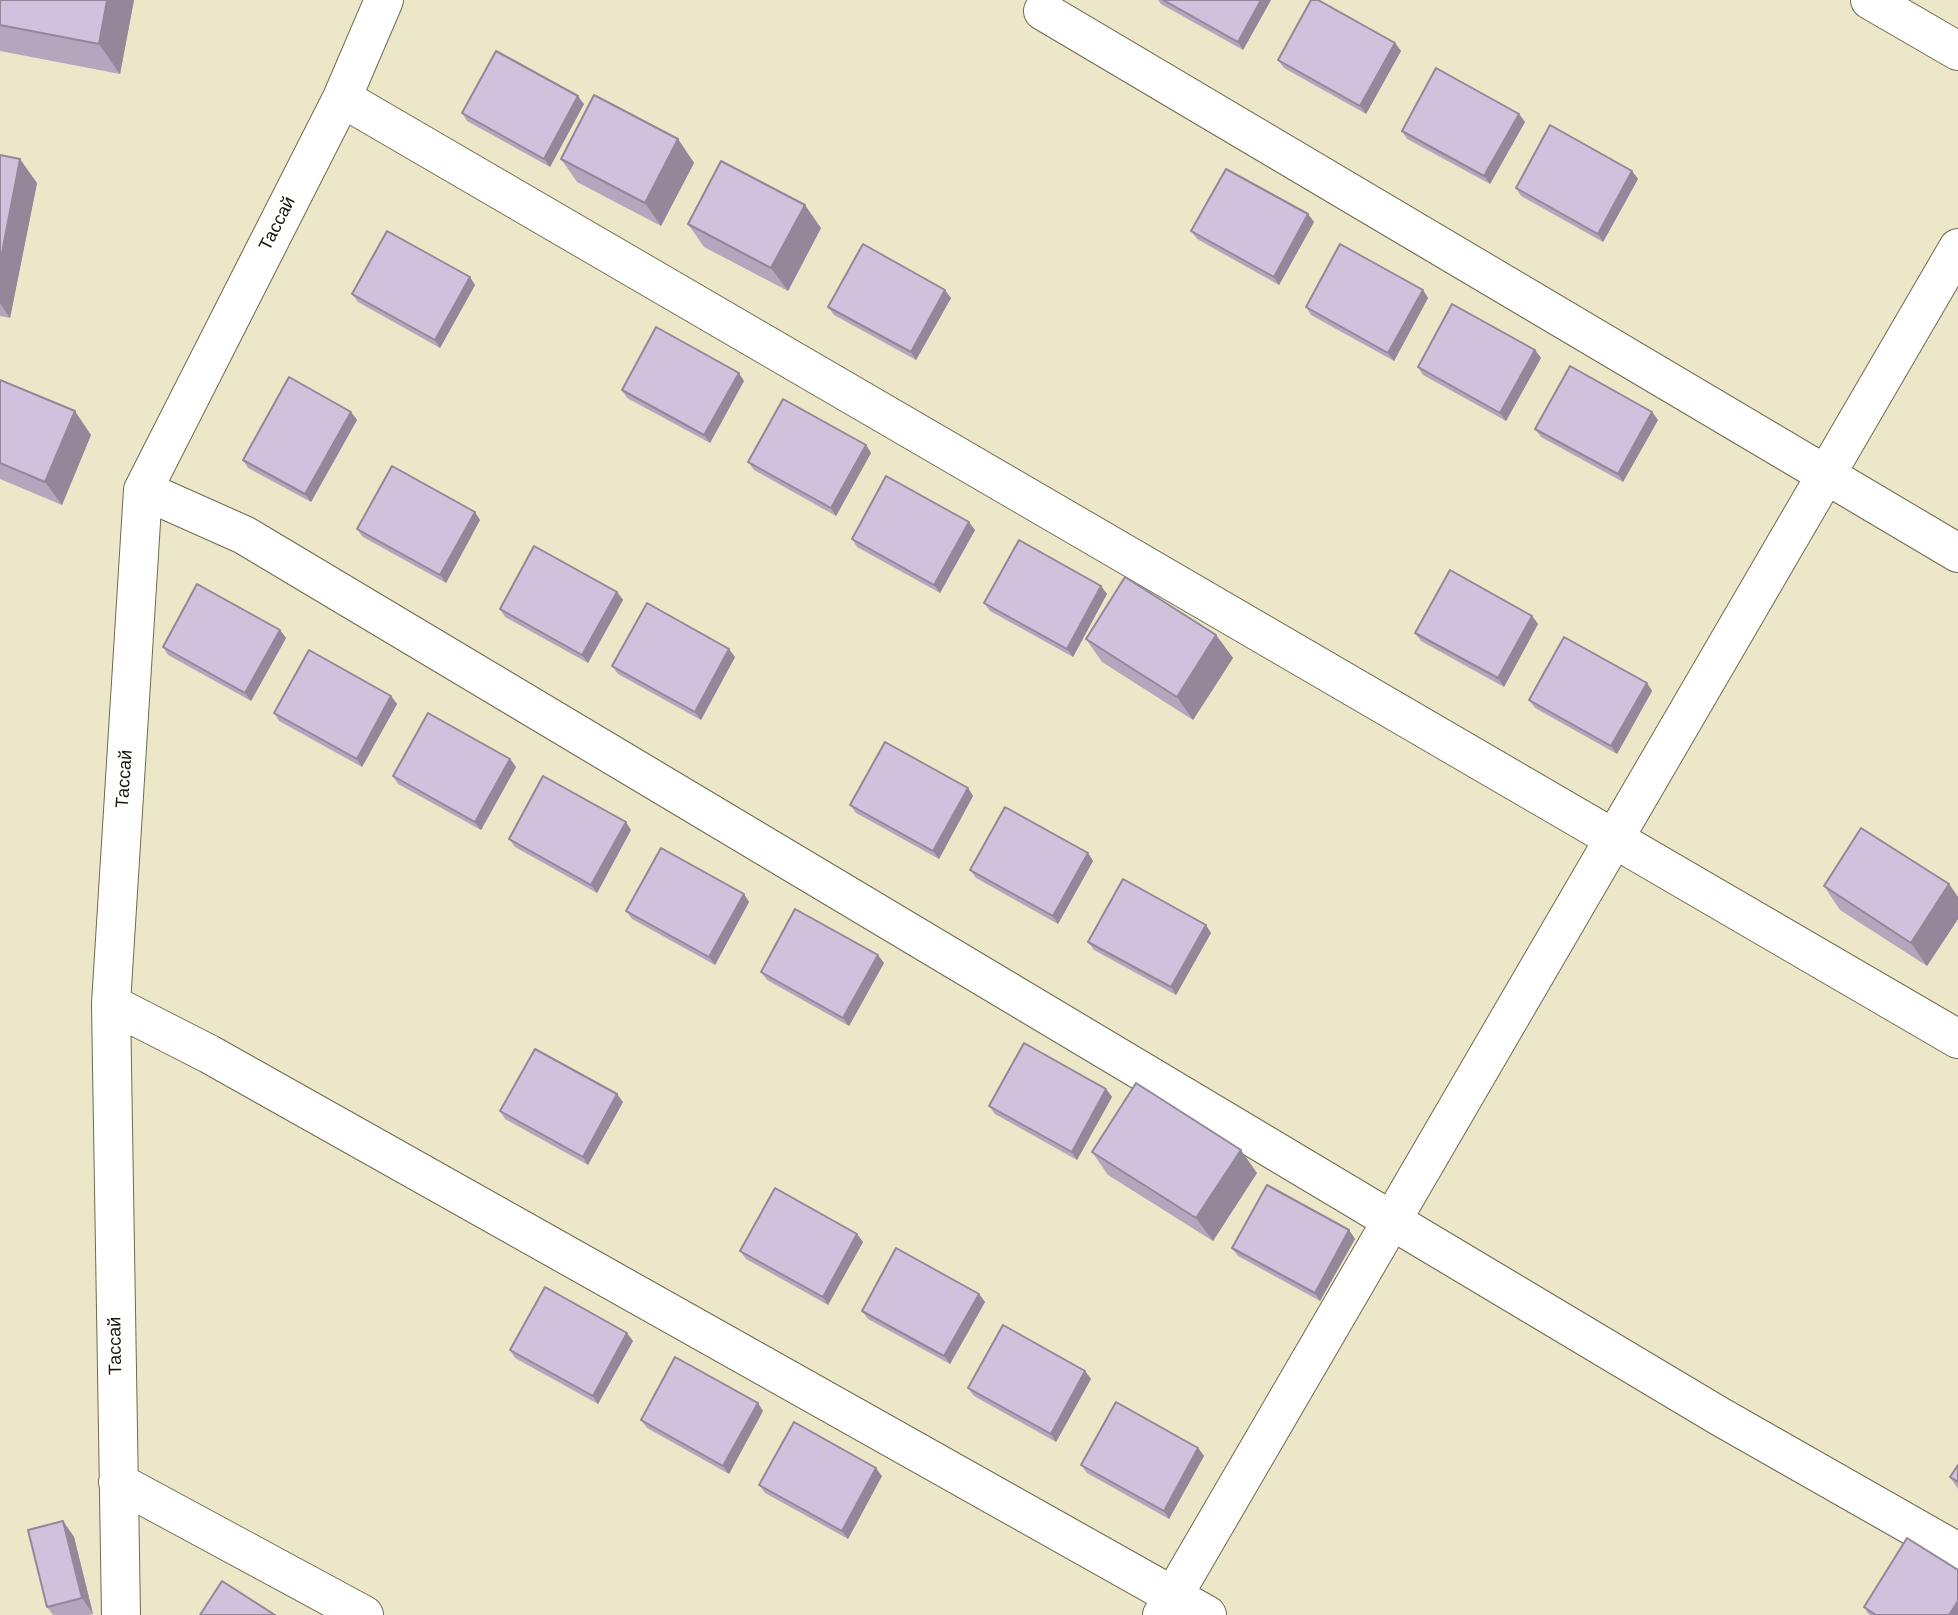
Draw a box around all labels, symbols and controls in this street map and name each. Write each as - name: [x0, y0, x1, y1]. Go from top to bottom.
- street label: Тассай: [255, 193, 301, 255]
- street label: Тассай: [112, 749, 138, 809]
- street label: Тассай: [105, 1317, 127, 1375]

